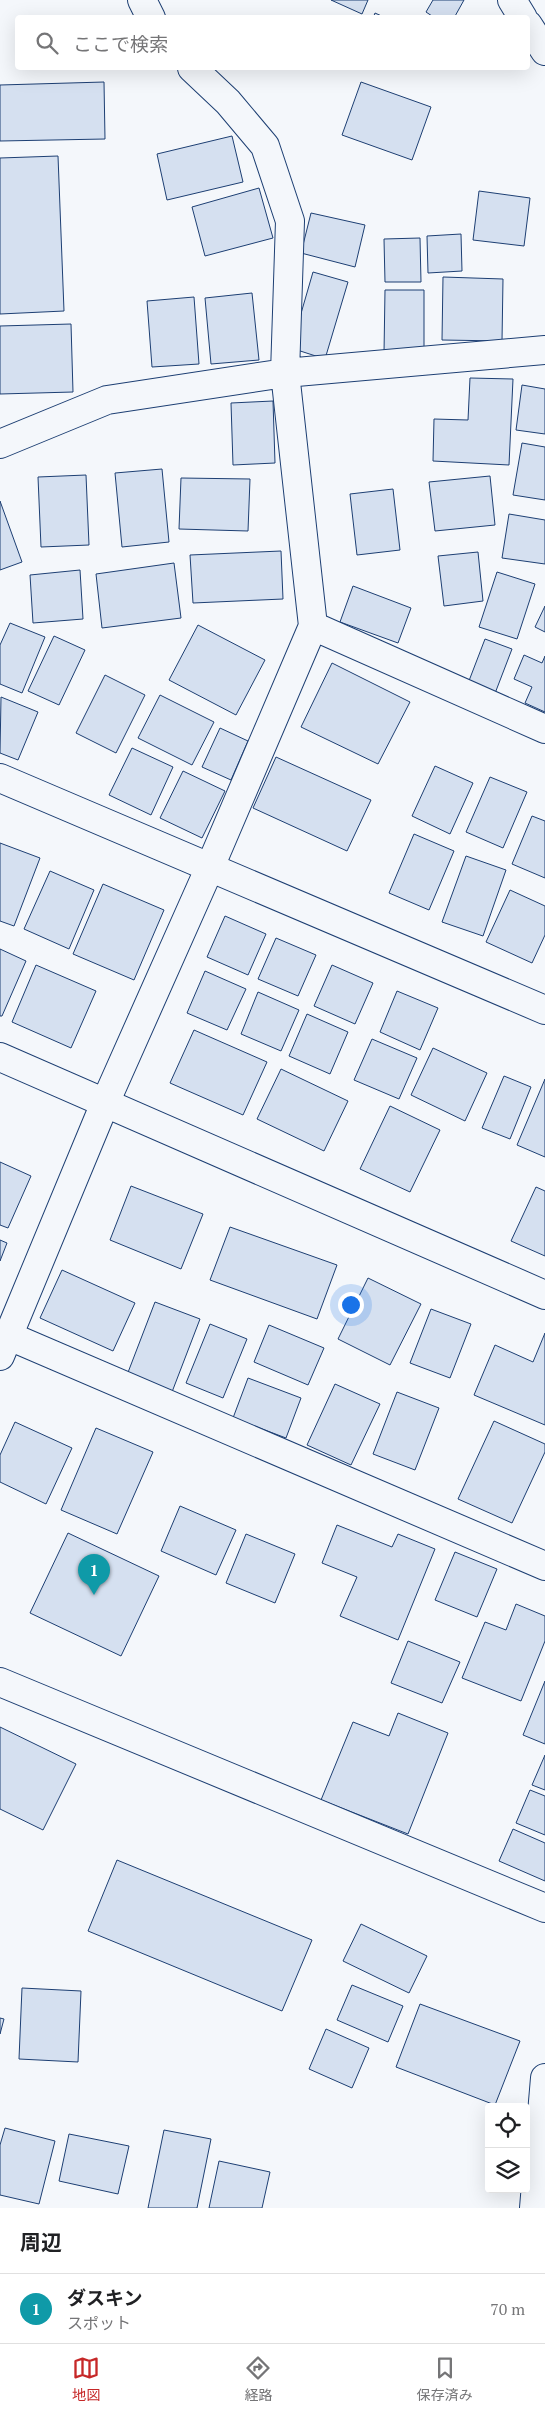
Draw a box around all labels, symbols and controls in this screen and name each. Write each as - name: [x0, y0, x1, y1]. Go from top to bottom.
- search box: [15, 15, 530, 70]
- icon: search: [33, 29, 61, 57]
- text: ここで検索: [73, 31, 168, 56]
- your location: [338, 1292, 364, 1318]
- pin: 1: [78, 1554, 110, 1595]
- map controls: [485, 2103, 530, 2193]
- button: locate: [485, 2103, 530, 2148]
- button: layers: [485, 2148, 530, 2193]
- text: 周辺: [20, 2228, 62, 2256]
- text: ダスキン: [67, 2285, 142, 2310]
- text: 1: [31, 2298, 41, 2320]
- text: 70 m: [490, 2298, 525, 2320]
- text: スポット: [67, 2312, 131, 2334]
- tab: 地図: [72, 2354, 100, 2404]
- tab: 経路: [244, 2354, 272, 2404]
- tab: 保存済み: [417, 2354, 473, 2404]

